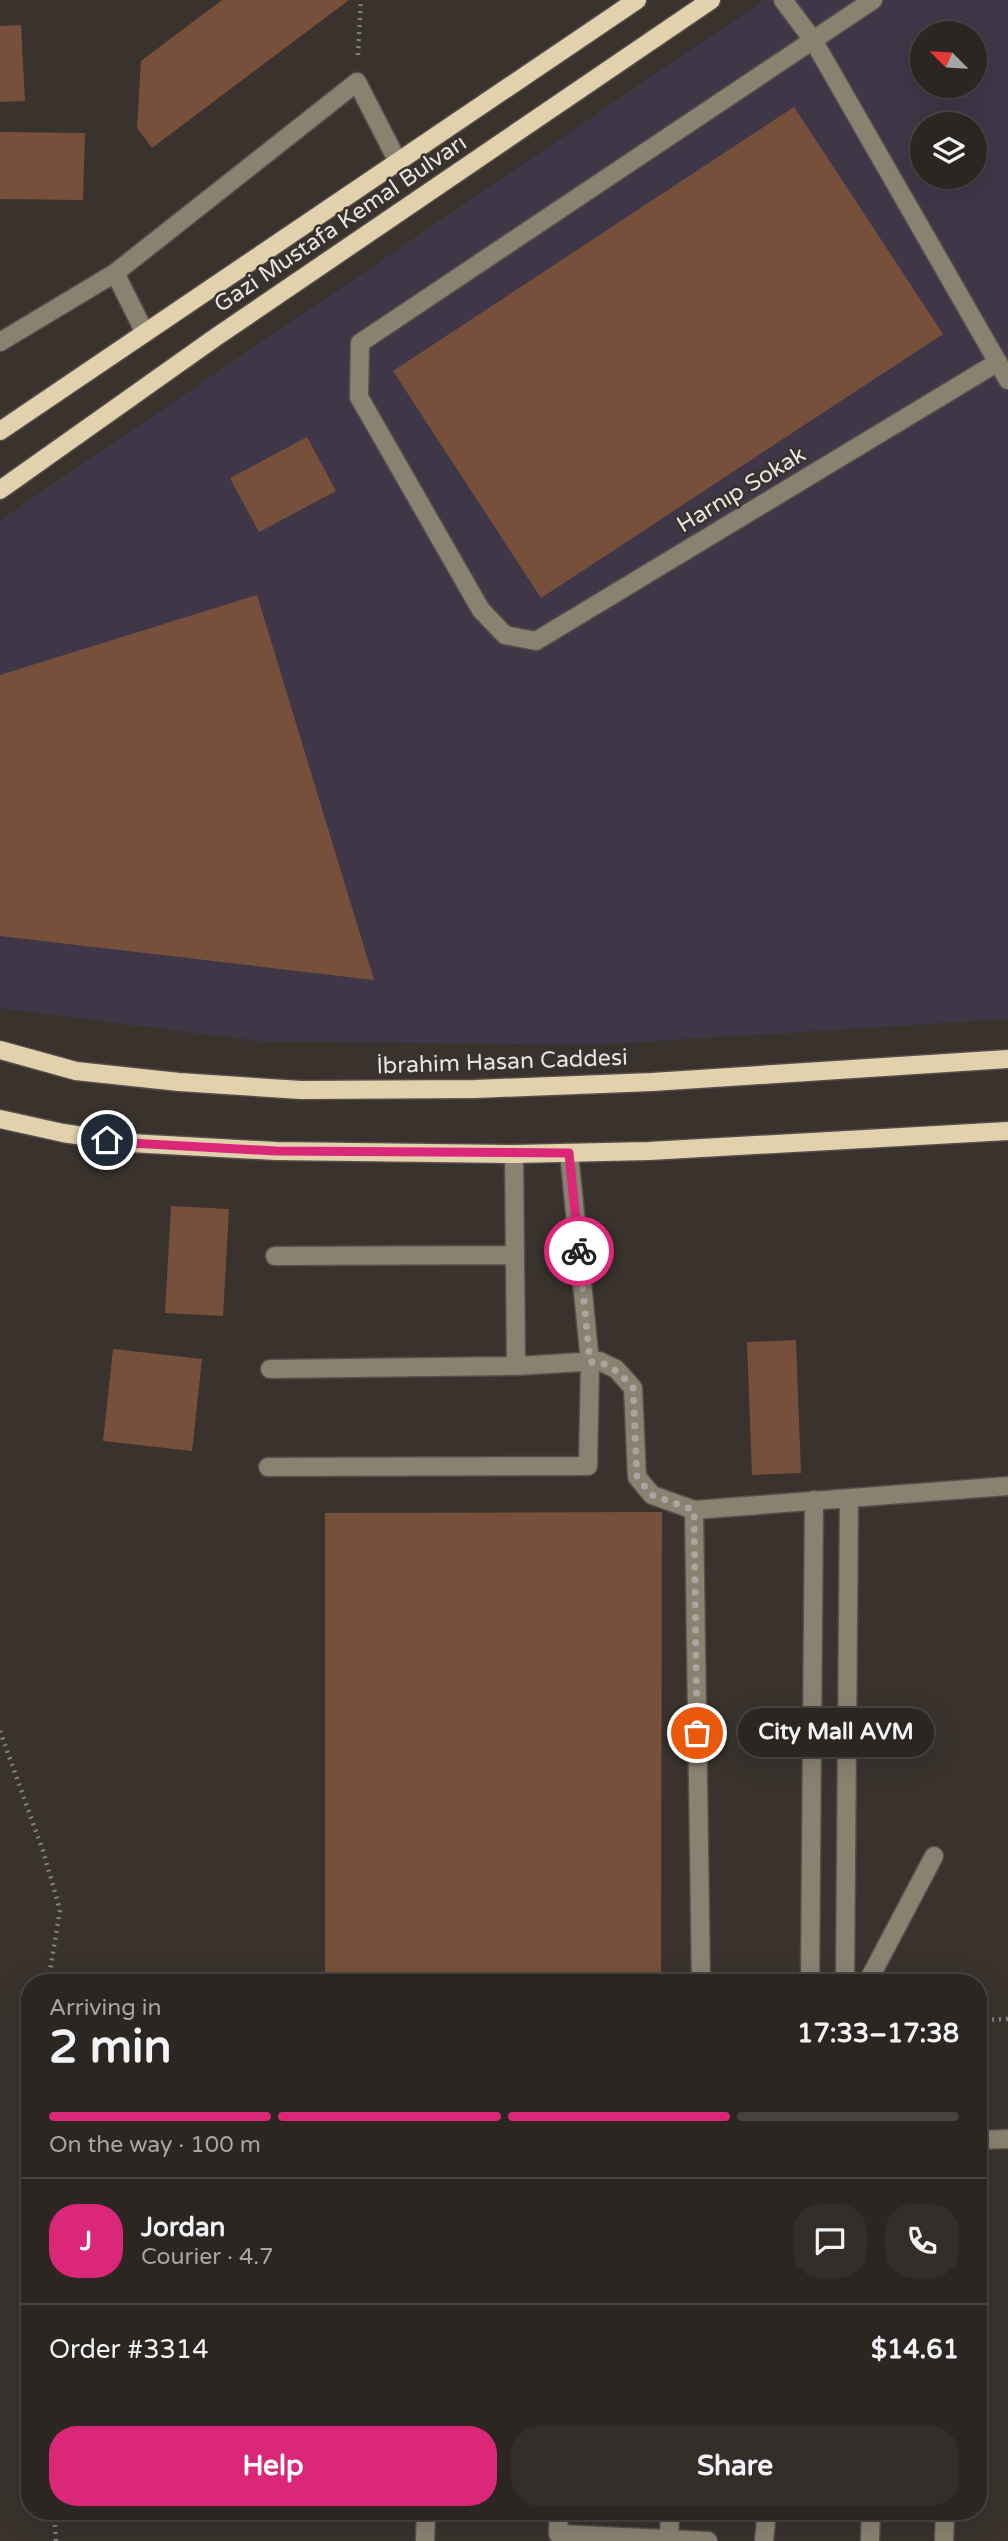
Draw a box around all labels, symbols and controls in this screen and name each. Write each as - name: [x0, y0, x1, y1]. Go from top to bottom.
- north arrow: [910, 21, 987, 98]
- map controls: [910, 21, 987, 189]
- button: layers: [910, 112, 987, 189]
- street label: Gazi Mustafa Kemal Bulvarı: [209, 129, 472, 319]
- street label: Harnıp Sokak: [672, 440, 811, 539]
- street label: İbrahim Hasan Caddesi: [376, 1044, 628, 1080]
- pin: [77, 1110, 137, 1170]
- icon: home: [88, 1121, 126, 1159]
- courier: [544, 1216, 614, 1286]
- icon: bike: [560, 1232, 598, 1270]
- pin: [667, 1703, 727, 1763]
- callout: City Mall AVM: [739, 1708, 935, 1758]
- icon: bag: [678, 1714, 716, 1752]
- text: City Mall AVM: [758, 1718, 914, 1746]
- text: Arriving in: [49, 1994, 162, 2022]
- text: 17:33–17:38: [797, 2018, 959, 2049]
- text: 2 min: [49, 2020, 172, 2075]
- text: On the way · 100 m: [49, 2131, 261, 2159]
- button: chat: [793, 2204, 867, 2278]
- button: phone: [885, 2204, 959, 2278]
- text: Jordan: [141, 2212, 225, 2243]
- text: J: [80, 2226, 92, 2257]
- text: Courier · 4.7: [141, 2243, 274, 2271]
- text: Order #3314: [49, 2334, 209, 2365]
- text: $14.61: [871, 2334, 959, 2365]
- button: Help: [49, 2426, 497, 2506]
- button: Share: [511, 2426, 959, 2506]

